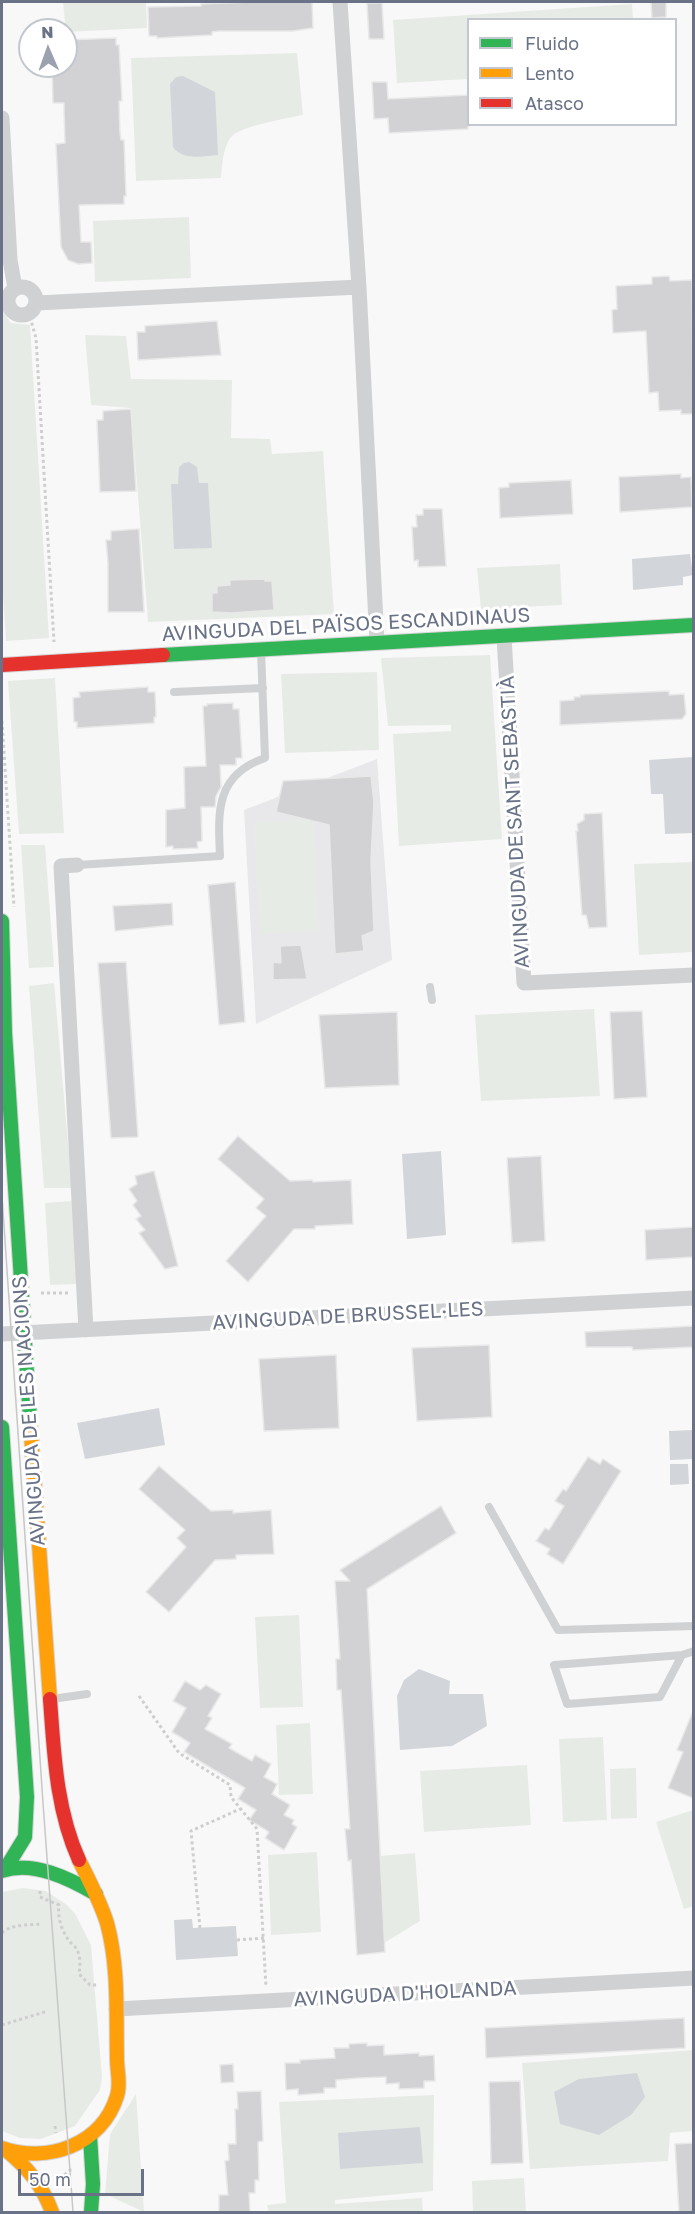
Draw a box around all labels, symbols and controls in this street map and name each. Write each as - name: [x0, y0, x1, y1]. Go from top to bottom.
- north arrow: [18, 18, 78, 78]
- legend: [467, 18, 677, 126]
- text: N: [41, 22, 54, 42]
- text: Fluido: [525, 32, 579, 54]
- text: Lento: [525, 62, 574, 84]
- text: Atasco: [525, 92, 584, 114]
- street label: AVINGUDA DEL PAÏSOS ESCANDINAUS: [161, 603, 531, 647]
- street label: AVINGUDA DE SANT SEBASTIÀ: [495, 675, 535, 969]
- street label: AVINGUDA DE LES NACIONS: [8, 1275, 50, 1547]
- street label: AVINGUDA DE BRUSSEL·LES: [212, 1297, 484, 1335]
- street label: AVINGUDA D'HOLANDA: [293, 1976, 517, 2012]
- scale bar: [21, 2157, 147, 2195]
- text: 50 m: [29, 2168, 71, 2190]

